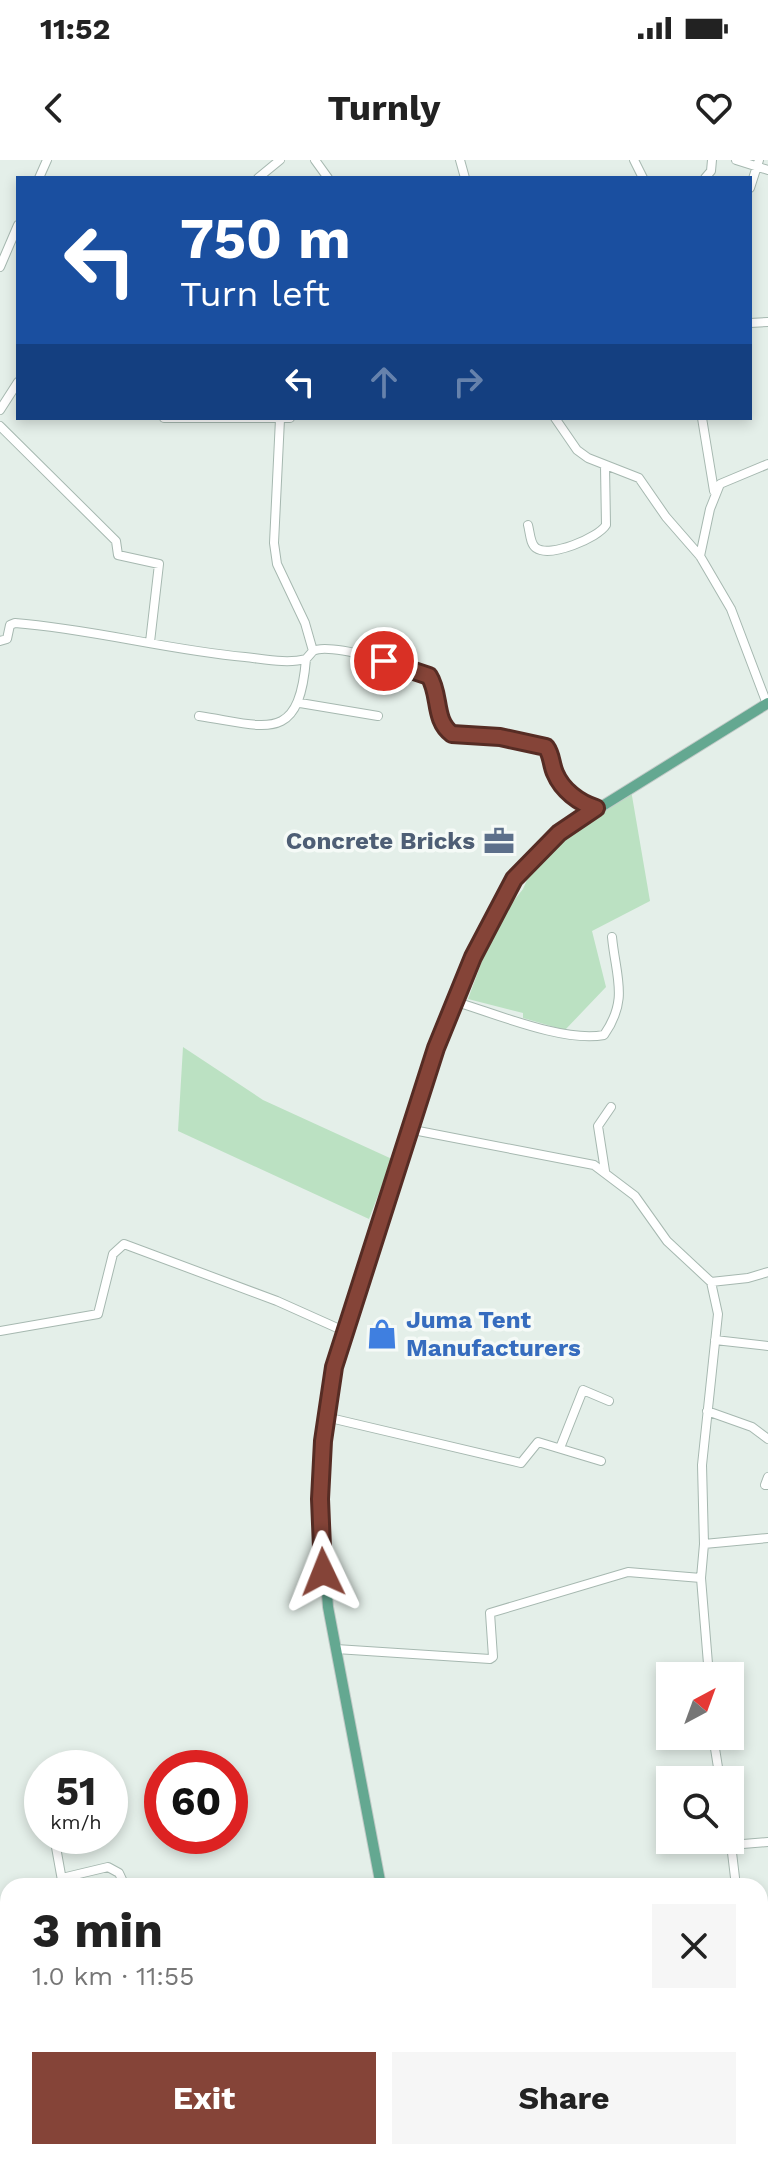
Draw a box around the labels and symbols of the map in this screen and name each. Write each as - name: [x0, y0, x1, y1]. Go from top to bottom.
- pin: [350, 627, 418, 695]
- office icon: Concrete Bricks: [482, 824, 516, 858]
- place label: Concrete Bricks: [286, 827, 475, 855]
- place label: Juma Tent Manufacturers: [406, 1306, 581, 1362]
- shop icon: Juma Tent Manufacturers: [365, 1317, 399, 1351]
- position arrow: [281, 1530, 365, 1614]
- north arrow: [656, 1662, 744, 1750]
- speed limit sign: 60: [144, 1750, 248, 1854]

